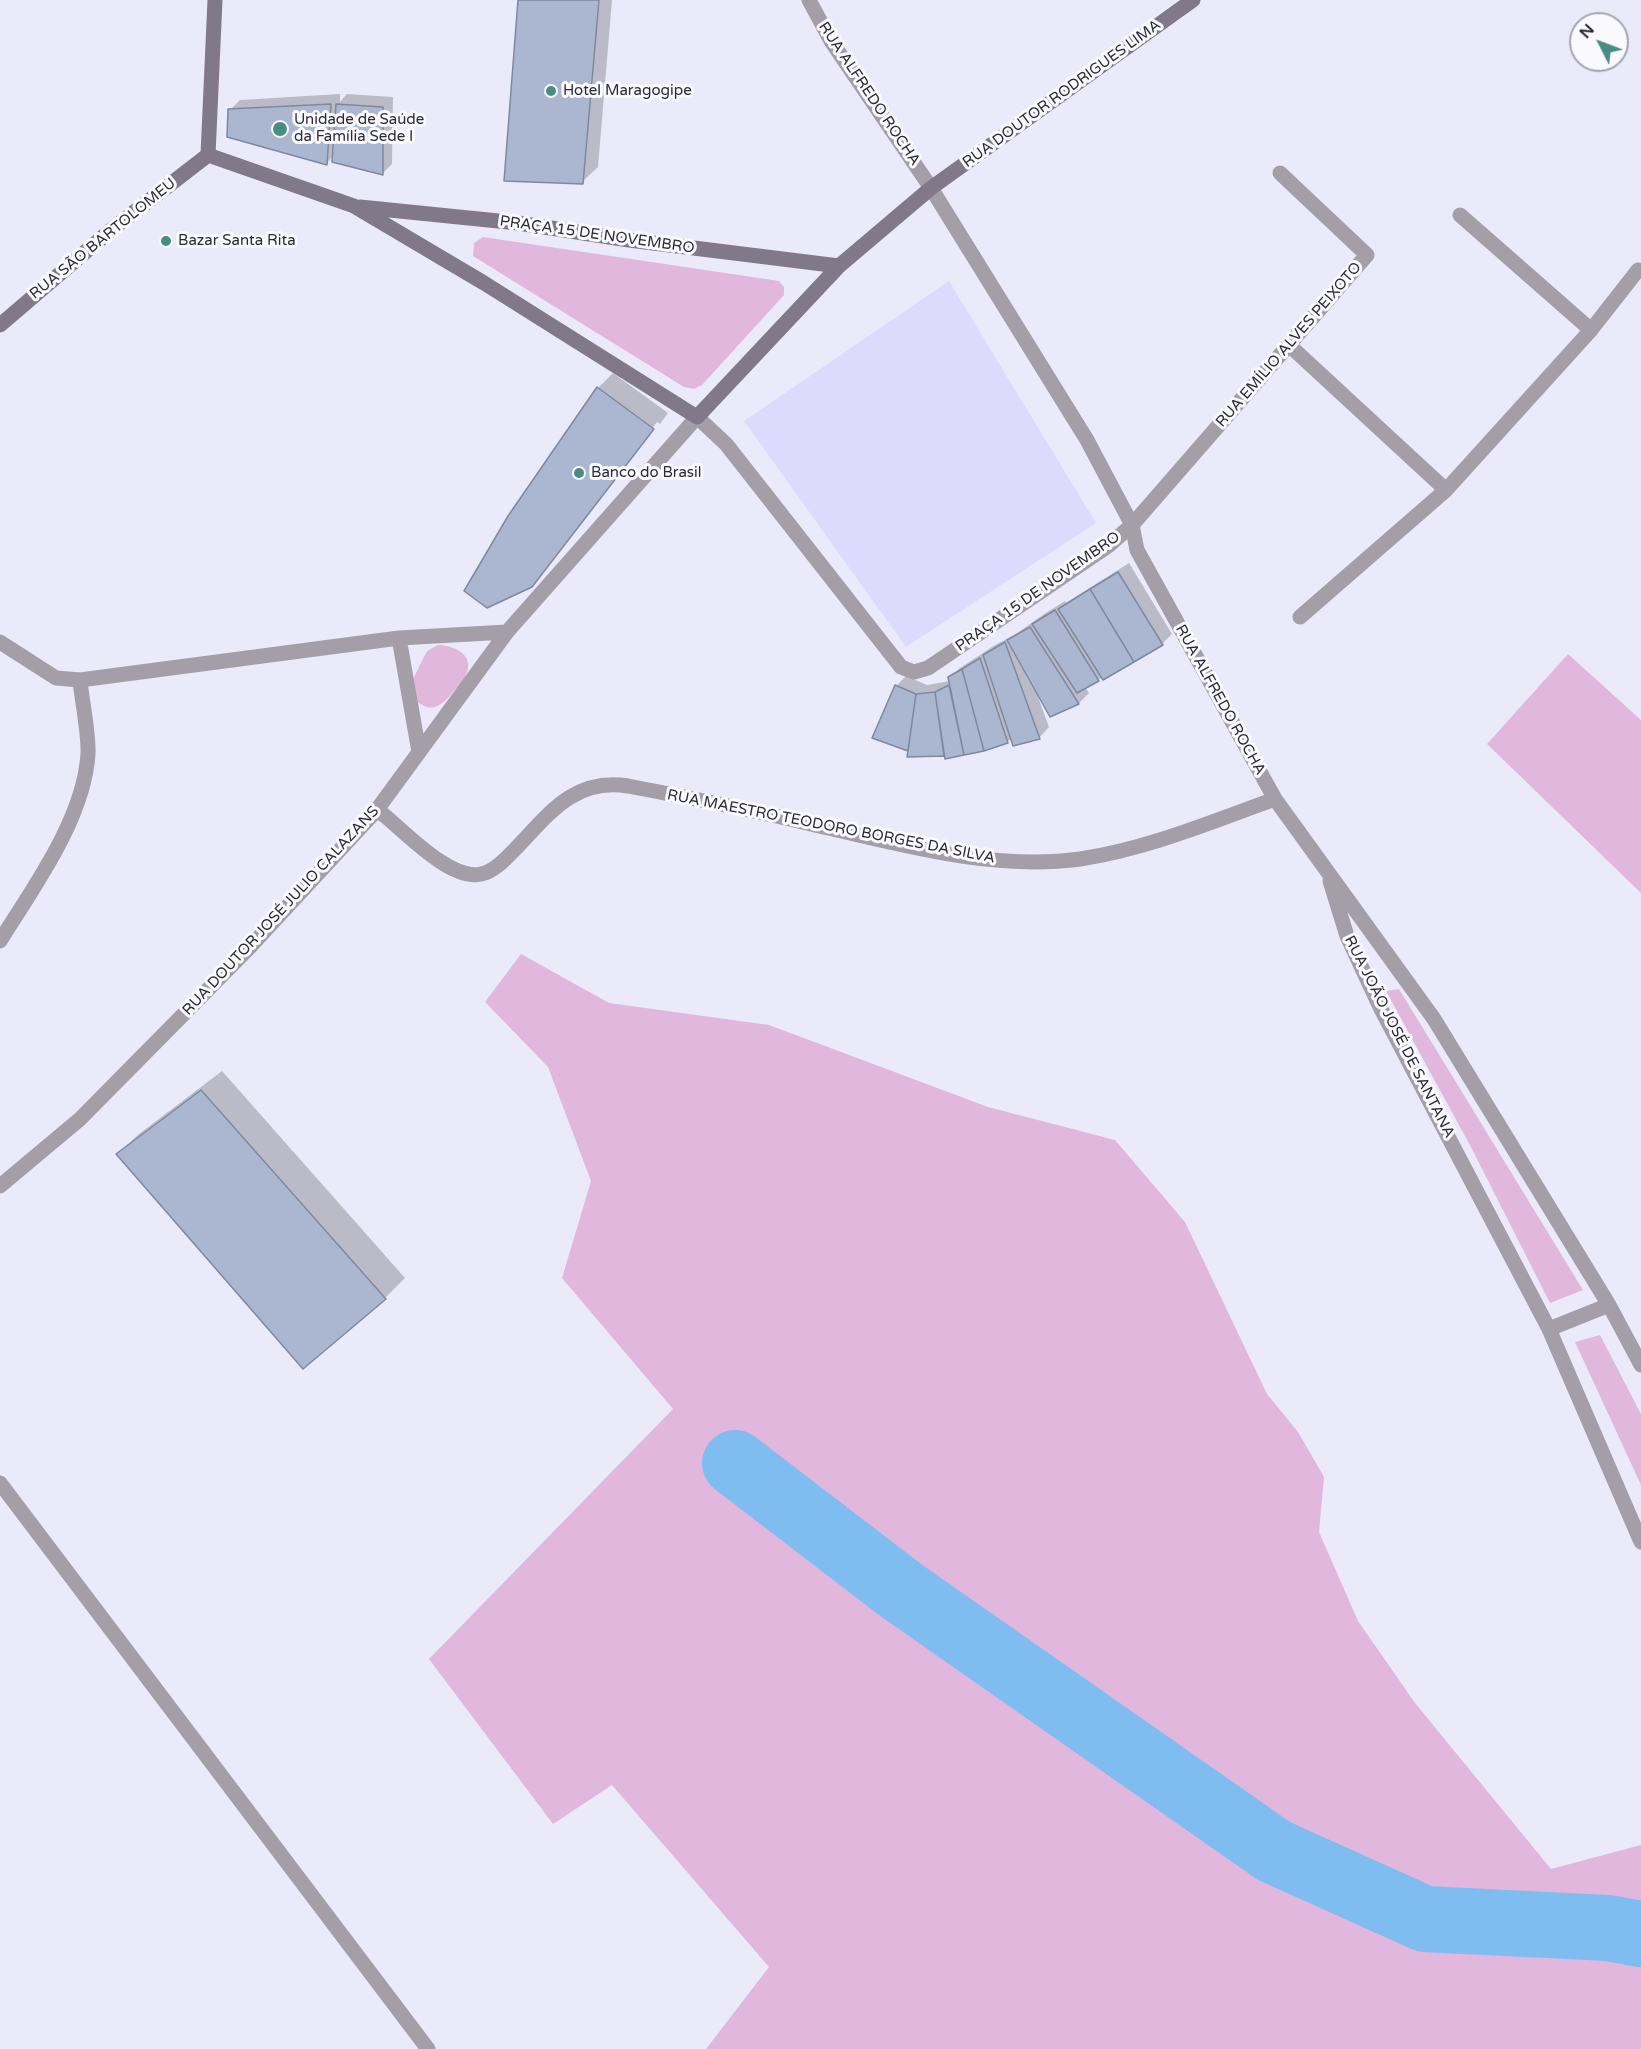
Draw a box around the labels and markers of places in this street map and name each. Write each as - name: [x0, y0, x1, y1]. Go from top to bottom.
- place label: Hotel Maragogipe: [563, 82, 692, 100]
- marker: Hotel Maragogipe: [544, 84, 558, 98]
- place label: Unidade de Saúde da Família Sede I: [294, 111, 424, 146]
- marker: Unidade de Saúde da Família Sede I: [271, 120, 289, 138]
- place label: Bazar Santa Rita: [178, 232, 296, 250]
- marker: Bazar Santa Rita: [159, 234, 173, 248]
- place label: Banco do Brasil: [591, 464, 702, 482]
- marker: Banco do Brasil: [572, 466, 586, 480]

